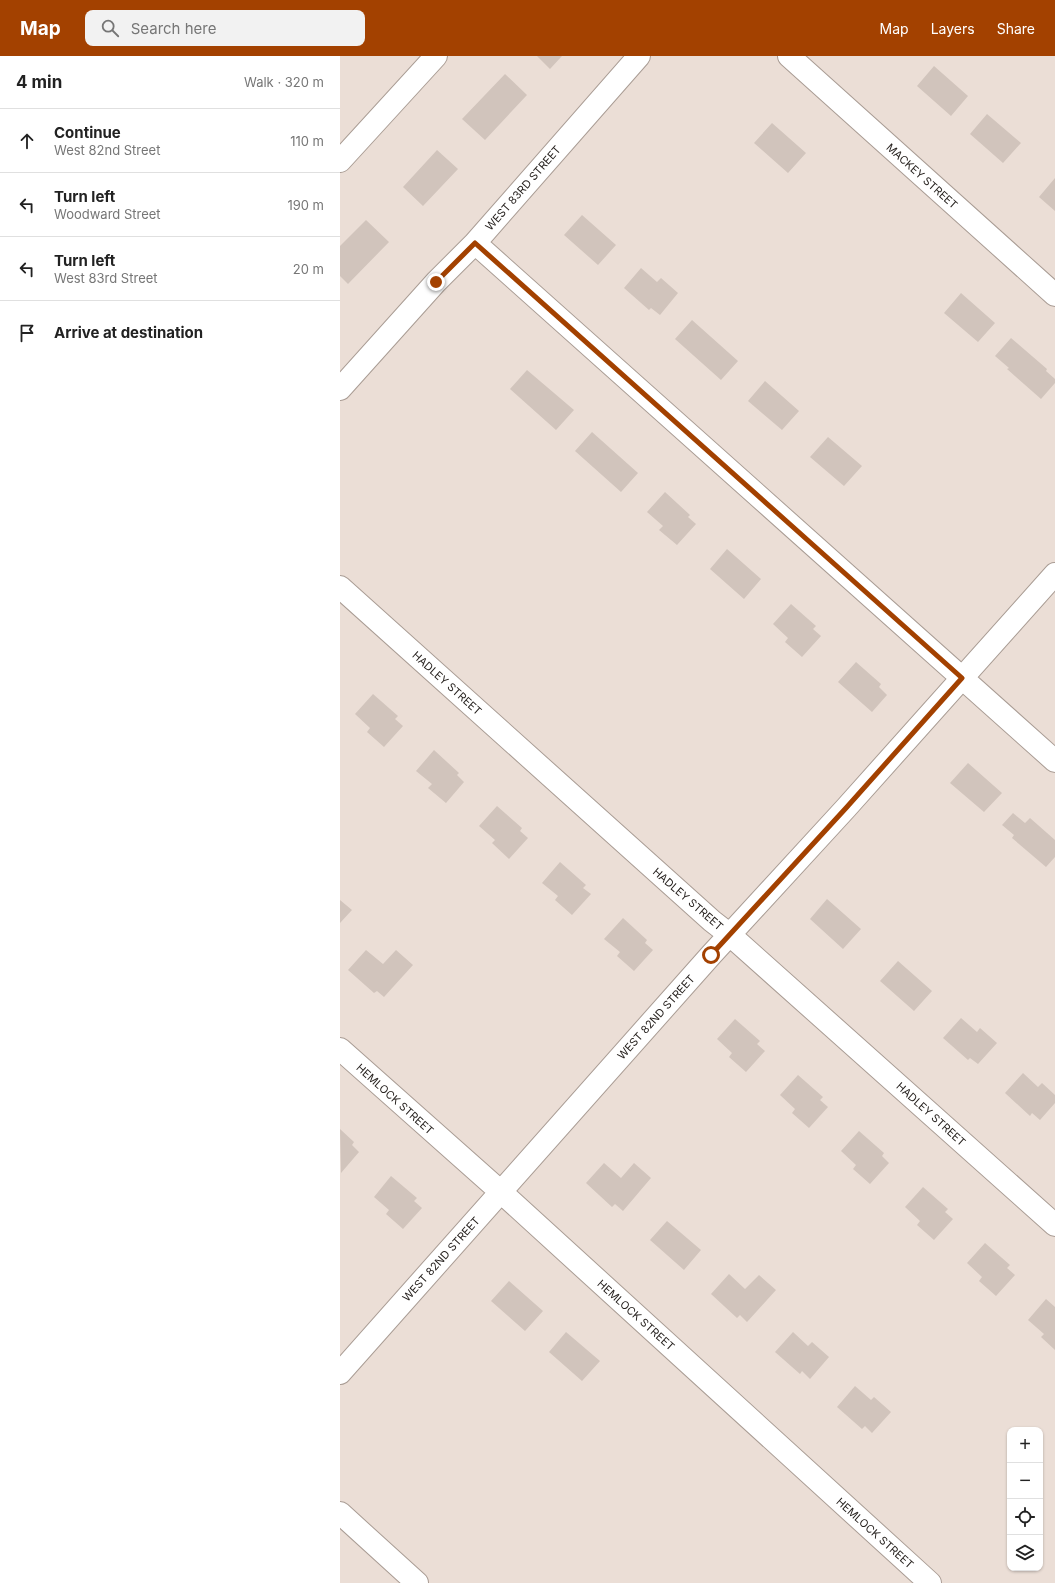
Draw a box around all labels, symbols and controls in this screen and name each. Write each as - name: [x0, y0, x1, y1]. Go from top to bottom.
- search box: [85, 10, 365, 46]
- text: Map: [20, 17, 61, 40]
- icon: search: [99, 17, 121, 39]
- text: Search here: [131, 19, 216, 38]
- text: Map: [880, 20, 909, 37]
- text: Layers: [931, 20, 975, 37]
- text: Share: [997, 20, 1035, 37]
- text: 4 min: [16, 72, 62, 92]
- text: Walk · 320 m: [244, 74, 324, 90]
- text: Continue: [54, 123, 121, 142]
- icon: ahead: [16, 130, 38, 152]
- text: 110 m: [290, 133, 324, 149]
- street label: MACKEY STREET: [883, 140, 961, 212]
- text: West 82nd Street: [54, 142, 160, 158]
- street label: WEST 83RD STREET: [482, 143, 564, 233]
- text: Turn left: [54, 187, 115, 206]
- icon: left: [16, 194, 38, 216]
- text: 190 m: [287, 197, 324, 213]
- text: Woodward Street: [54, 206, 161, 222]
- text: Turn left: [54, 251, 115, 270]
- icon: left: [16, 258, 38, 280]
- text: 20 m: [293, 261, 324, 277]
- text: West 83rd Street: [54, 270, 158, 286]
- route end: [427, 273, 445, 291]
- icon: arrive: [16, 322, 38, 344]
- text: Arrive at destination: [54, 323, 203, 342]
- street label: HADLEY STREET: [409, 648, 485, 718]
- street label: HADLEY STREET: [650, 865, 726, 933]
- route start: [702, 946, 720, 964]
- street label: WEST 82ND STREET: [614, 972, 698, 1062]
- street label: HEMLOCK STREET: [353, 1061, 437, 1137]
- street label: HADLEY STREET: [893, 1079, 969, 1149]
- street label: WEST 82ND STREET: [399, 1214, 483, 1304]
- street label: HEMLOCK STREET: [594, 1277, 678, 1353]
- map controls: [1007, 1427, 1043, 1571]
- button: +: [1007, 1427, 1043, 1463]
- button: −: [1007, 1463, 1043, 1499]
- street label: HEMLOCK STREET: [833, 1495, 917, 1571]
- button: locate: [1007, 1499, 1043, 1535]
- button: layers: [1007, 1535, 1043, 1571]

